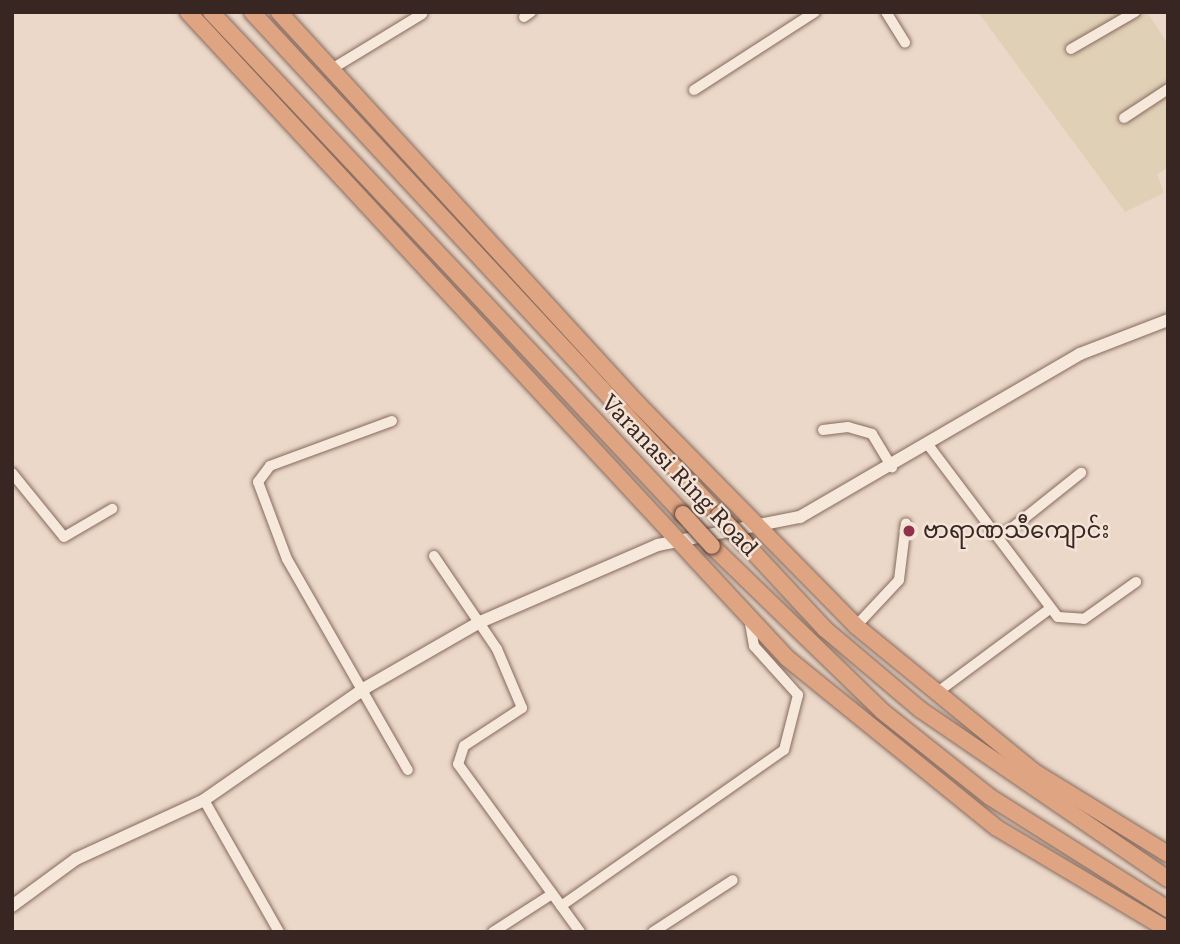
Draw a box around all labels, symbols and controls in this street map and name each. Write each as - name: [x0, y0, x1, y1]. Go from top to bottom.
- street label: Varanasi Ring Road: [595, 390, 763, 562]
- place label: ဗာရာဏသီကျောင်း: [923, 517, 1109, 545]
- marker: ဗာရာဏသီကျောင်း: [901, 523, 917, 539]

